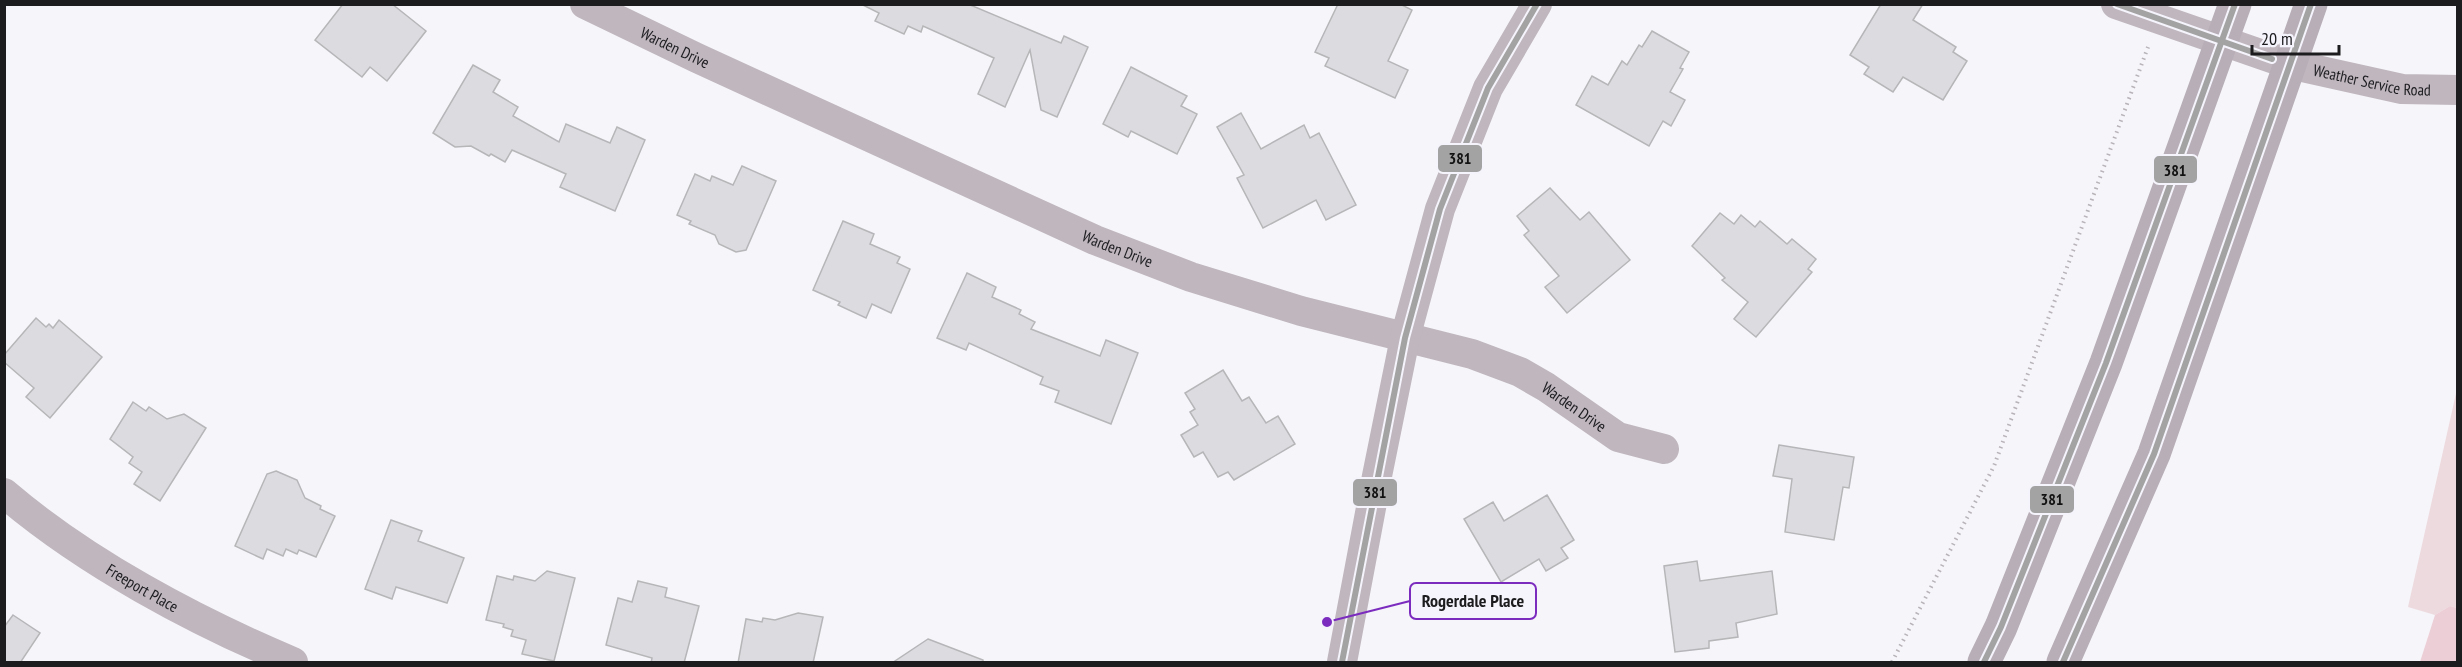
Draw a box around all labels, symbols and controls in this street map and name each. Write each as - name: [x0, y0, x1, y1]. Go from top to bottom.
- scale bar: [2252, 18, 2339, 56]
- street label: Warden Drive: [637, 22, 713, 72]
- text: 20 m: [2261, 27, 2293, 50]
- street label: Weather Service Road: [2311, 60, 2431, 100]
- line badge: 381: [1437, 144, 1483, 173]
- text: 381: [1449, 148, 1471, 168]
- line badge: 381: [2153, 155, 2198, 184]
- text: 381: [2164, 160, 2186, 180]
- street label: Warden Drive: [1079, 225, 1156, 271]
- street label: Warden Drive: [1538, 377, 1610, 436]
- line badge: 381: [1352, 478, 1398, 507]
- text: 381: [1364, 482, 1386, 502]
- line badge: 381: [2029, 485, 2075, 514]
- text: 381: [2041, 489, 2063, 509]
- street label: Freeport Place: [103, 559, 182, 616]
- callout: Rogerdale Place: [1410, 583, 1536, 619]
- text: Rogerdale Place: [1422, 589, 1525, 612]

